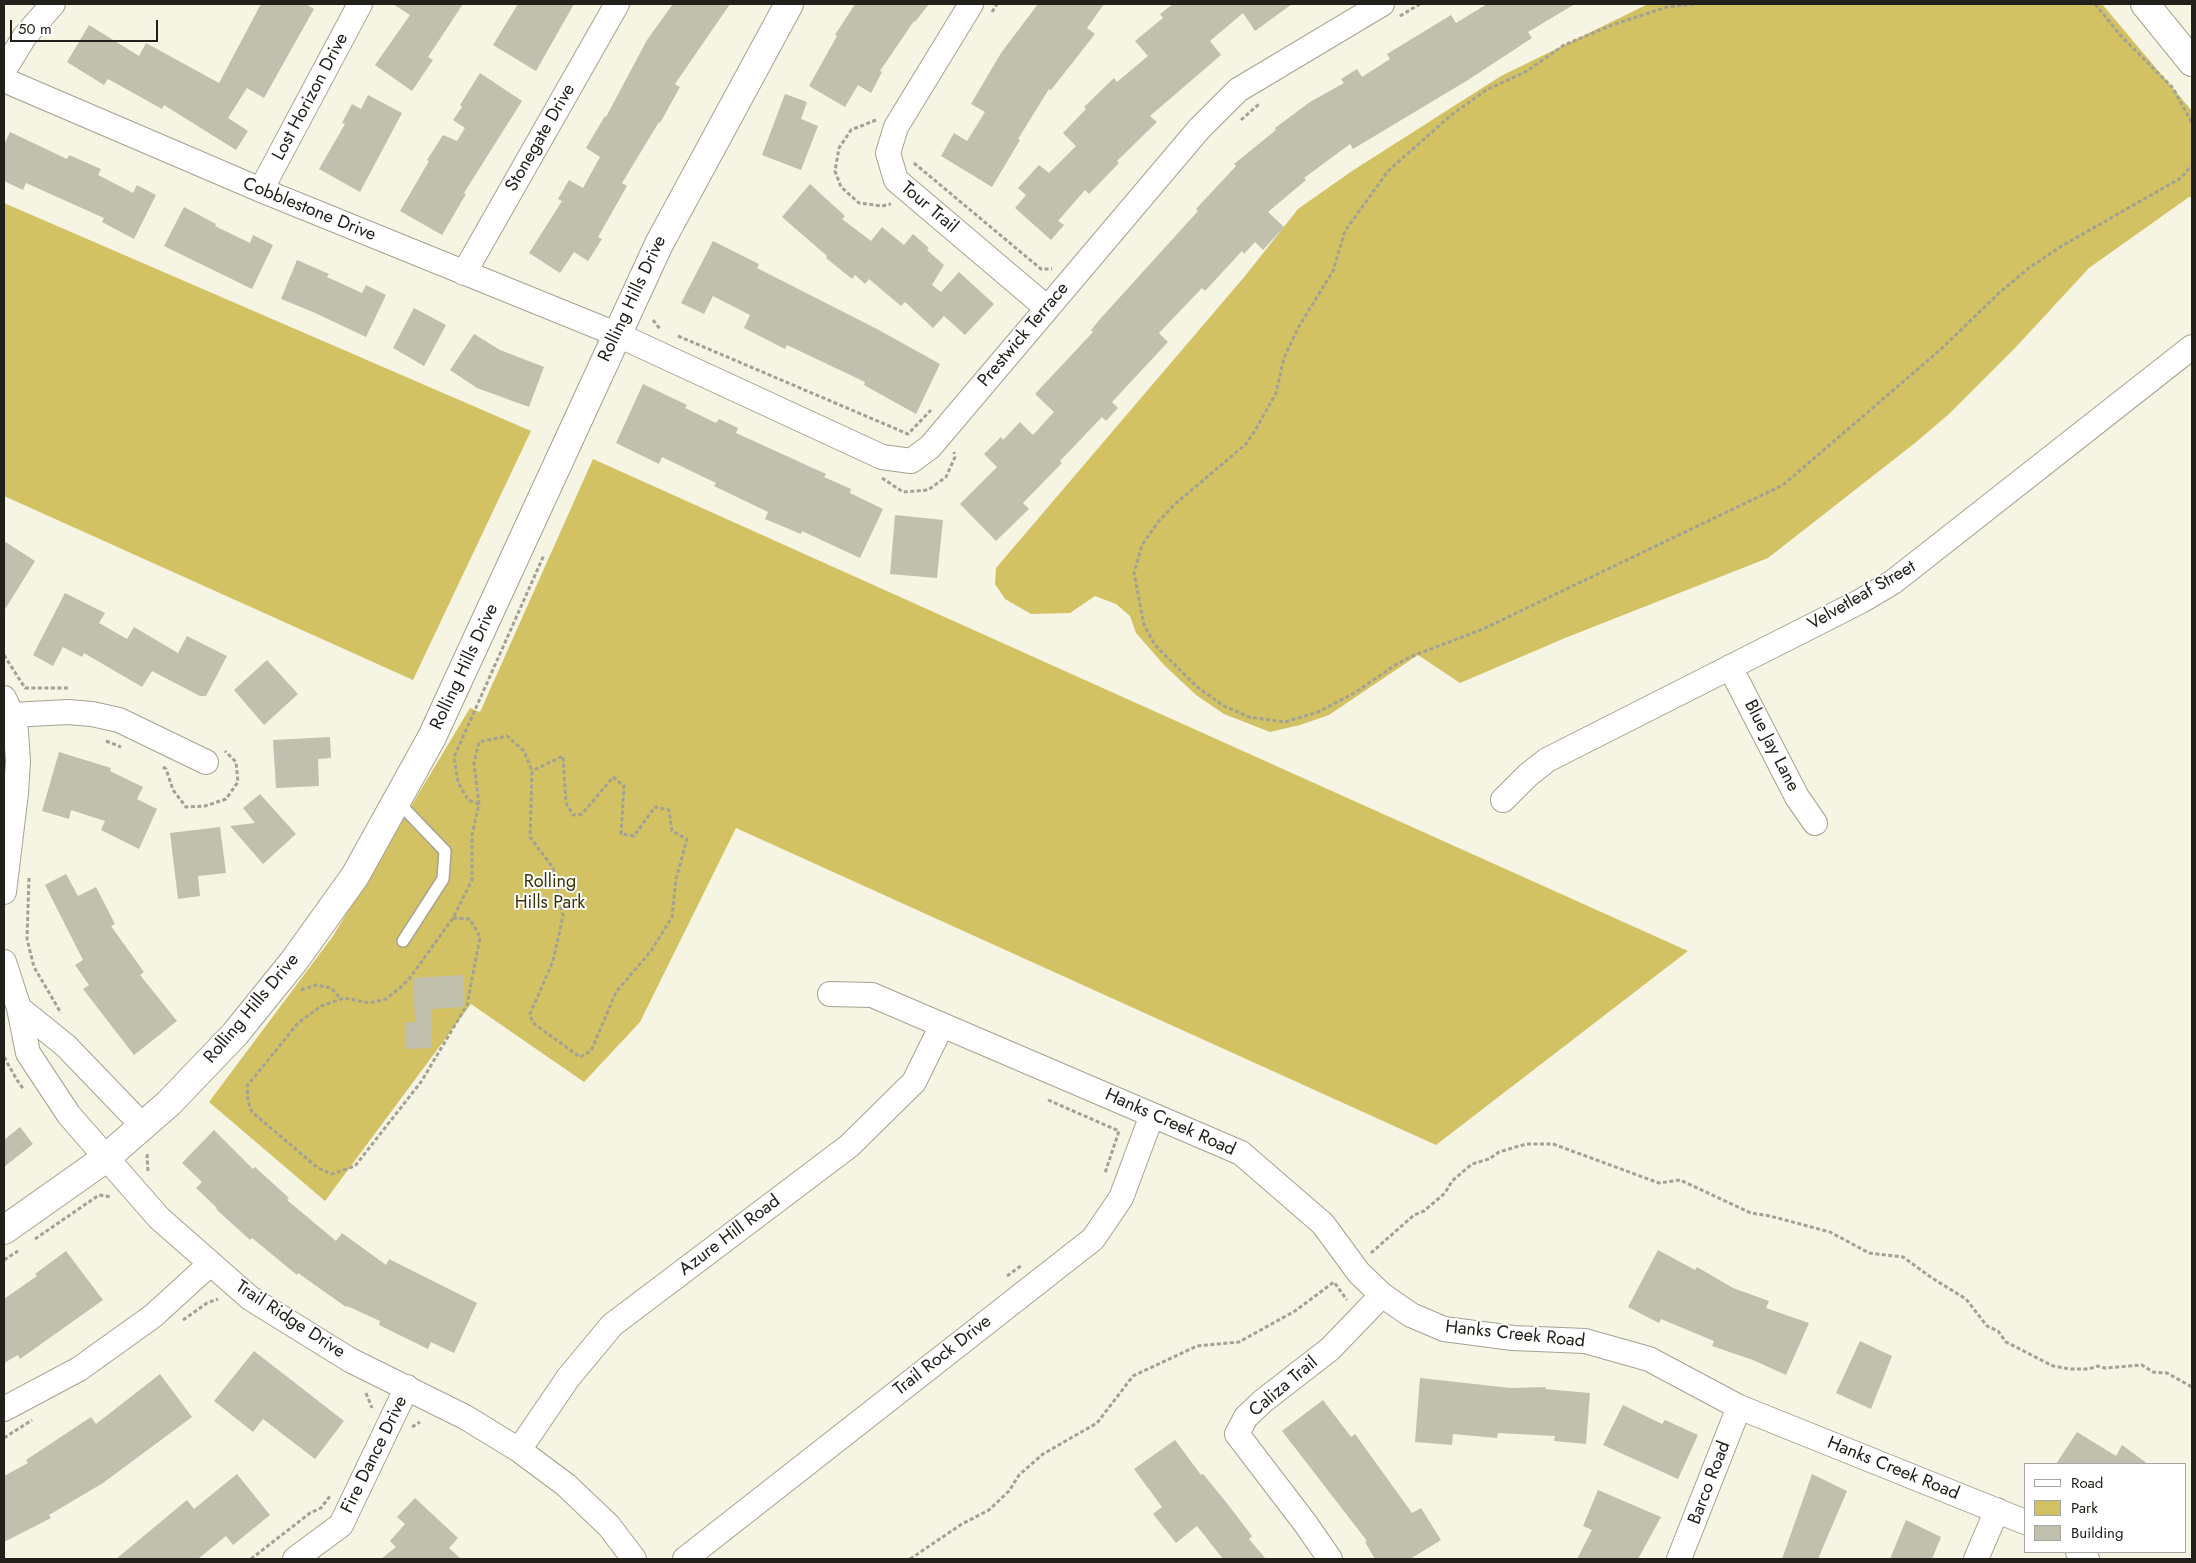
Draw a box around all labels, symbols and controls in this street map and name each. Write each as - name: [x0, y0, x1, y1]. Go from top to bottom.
- scale bar: [12, 10, 160, 42]
- text: 50 m: [18, 18, 52, 40]
- street label: Lost Horizon Drive: [268, 30, 354, 164]
- street label: Stonegate Drive: [501, 80, 581, 196]
- street label: Cobblestone Drive: [239, 173, 379, 247]
- street label: Tour Trail: [896, 178, 962, 238]
- street label: Rolling Hills Drive: [594, 233, 672, 365]
- street label: Prestwick Terrace: [974, 278, 1074, 392]
- street label: Velvetleaf Street: [1804, 556, 1920, 636]
- street label: Rolling Hills Drive: [426, 601, 504, 733]
- street label: Blue Jay Lane: [1739, 697, 1803, 795]
- park label: Rolling Hills Park: [515, 872, 585, 914]
- street label: Rolling Hills Drive: [200, 950, 304, 1068]
- street label: Hanks Creek Road: [1101, 1085, 1239, 1161]
- street label: Azure Hill Road: [675, 1191, 785, 1281]
- street label: Trail Ridge Drive: [231, 1277, 349, 1363]
- street label: Trail Rock Drive: [890, 1311, 996, 1401]
- street label: Hanks Creek Road: [1444, 1317, 1586, 1353]
- street label: Caliza Trail: [1245, 1352, 1323, 1422]
- street label: Fire Dance Drive: [337, 1393, 413, 1517]
- street label: Hanks Creek Road: [1824, 1433, 1962, 1505]
- street label: Barco Road: [1684, 1438, 1736, 1528]
- legend: [2024, 1463, 2186, 1553]
- text: Road: [2071, 1472, 2103, 1494]
- text: Park: [2071, 1497, 2098, 1519]
- text: Building: [2071, 1522, 2123, 1544]

